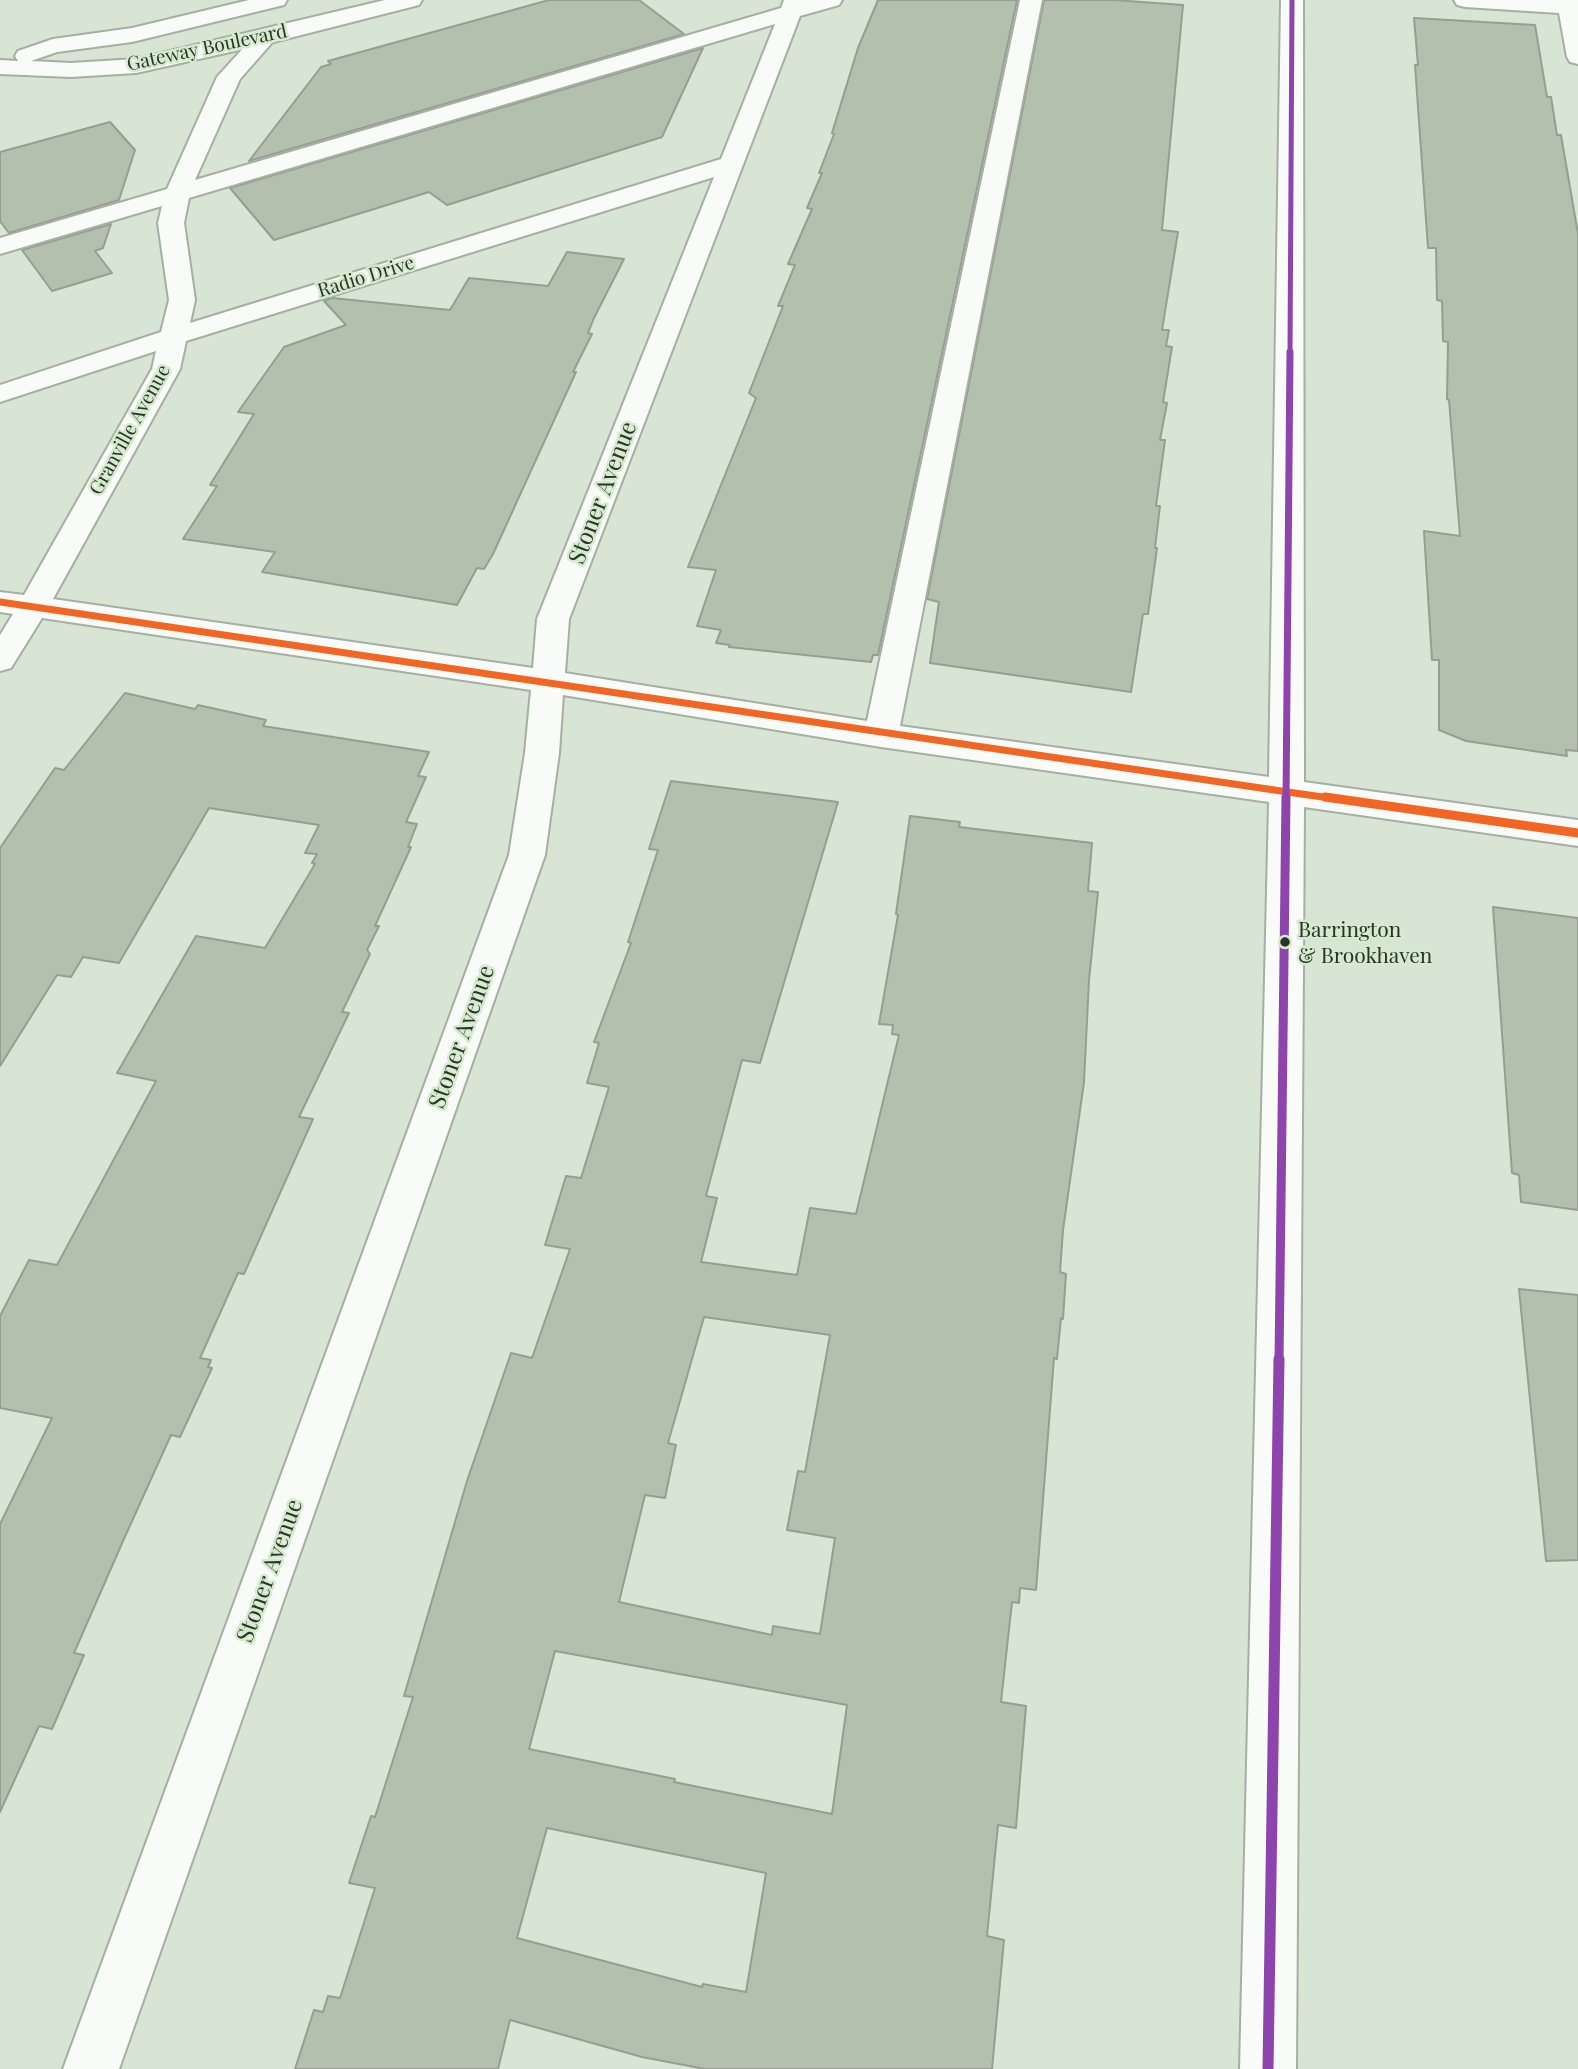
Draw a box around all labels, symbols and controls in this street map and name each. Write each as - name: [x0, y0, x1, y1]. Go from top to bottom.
- street label: Gateway Boulevard: [125, 20, 289, 76]
- street label: Radio Drive: [315, 251, 417, 303]
- street label: Granville Avenue: [85, 361, 175, 499]
- street label: Stoner Avenue: [563, 418, 643, 568]
- place label: Barrington & Brookhaven: [1298, 917, 1432, 967]
- marker: Barrington & Brookhaven: [1278, 935, 1292, 949]
- street label: Stoner Avenue: [423, 962, 501, 1112]
- street label: Stoner Avenue: [231, 1496, 309, 1646]

